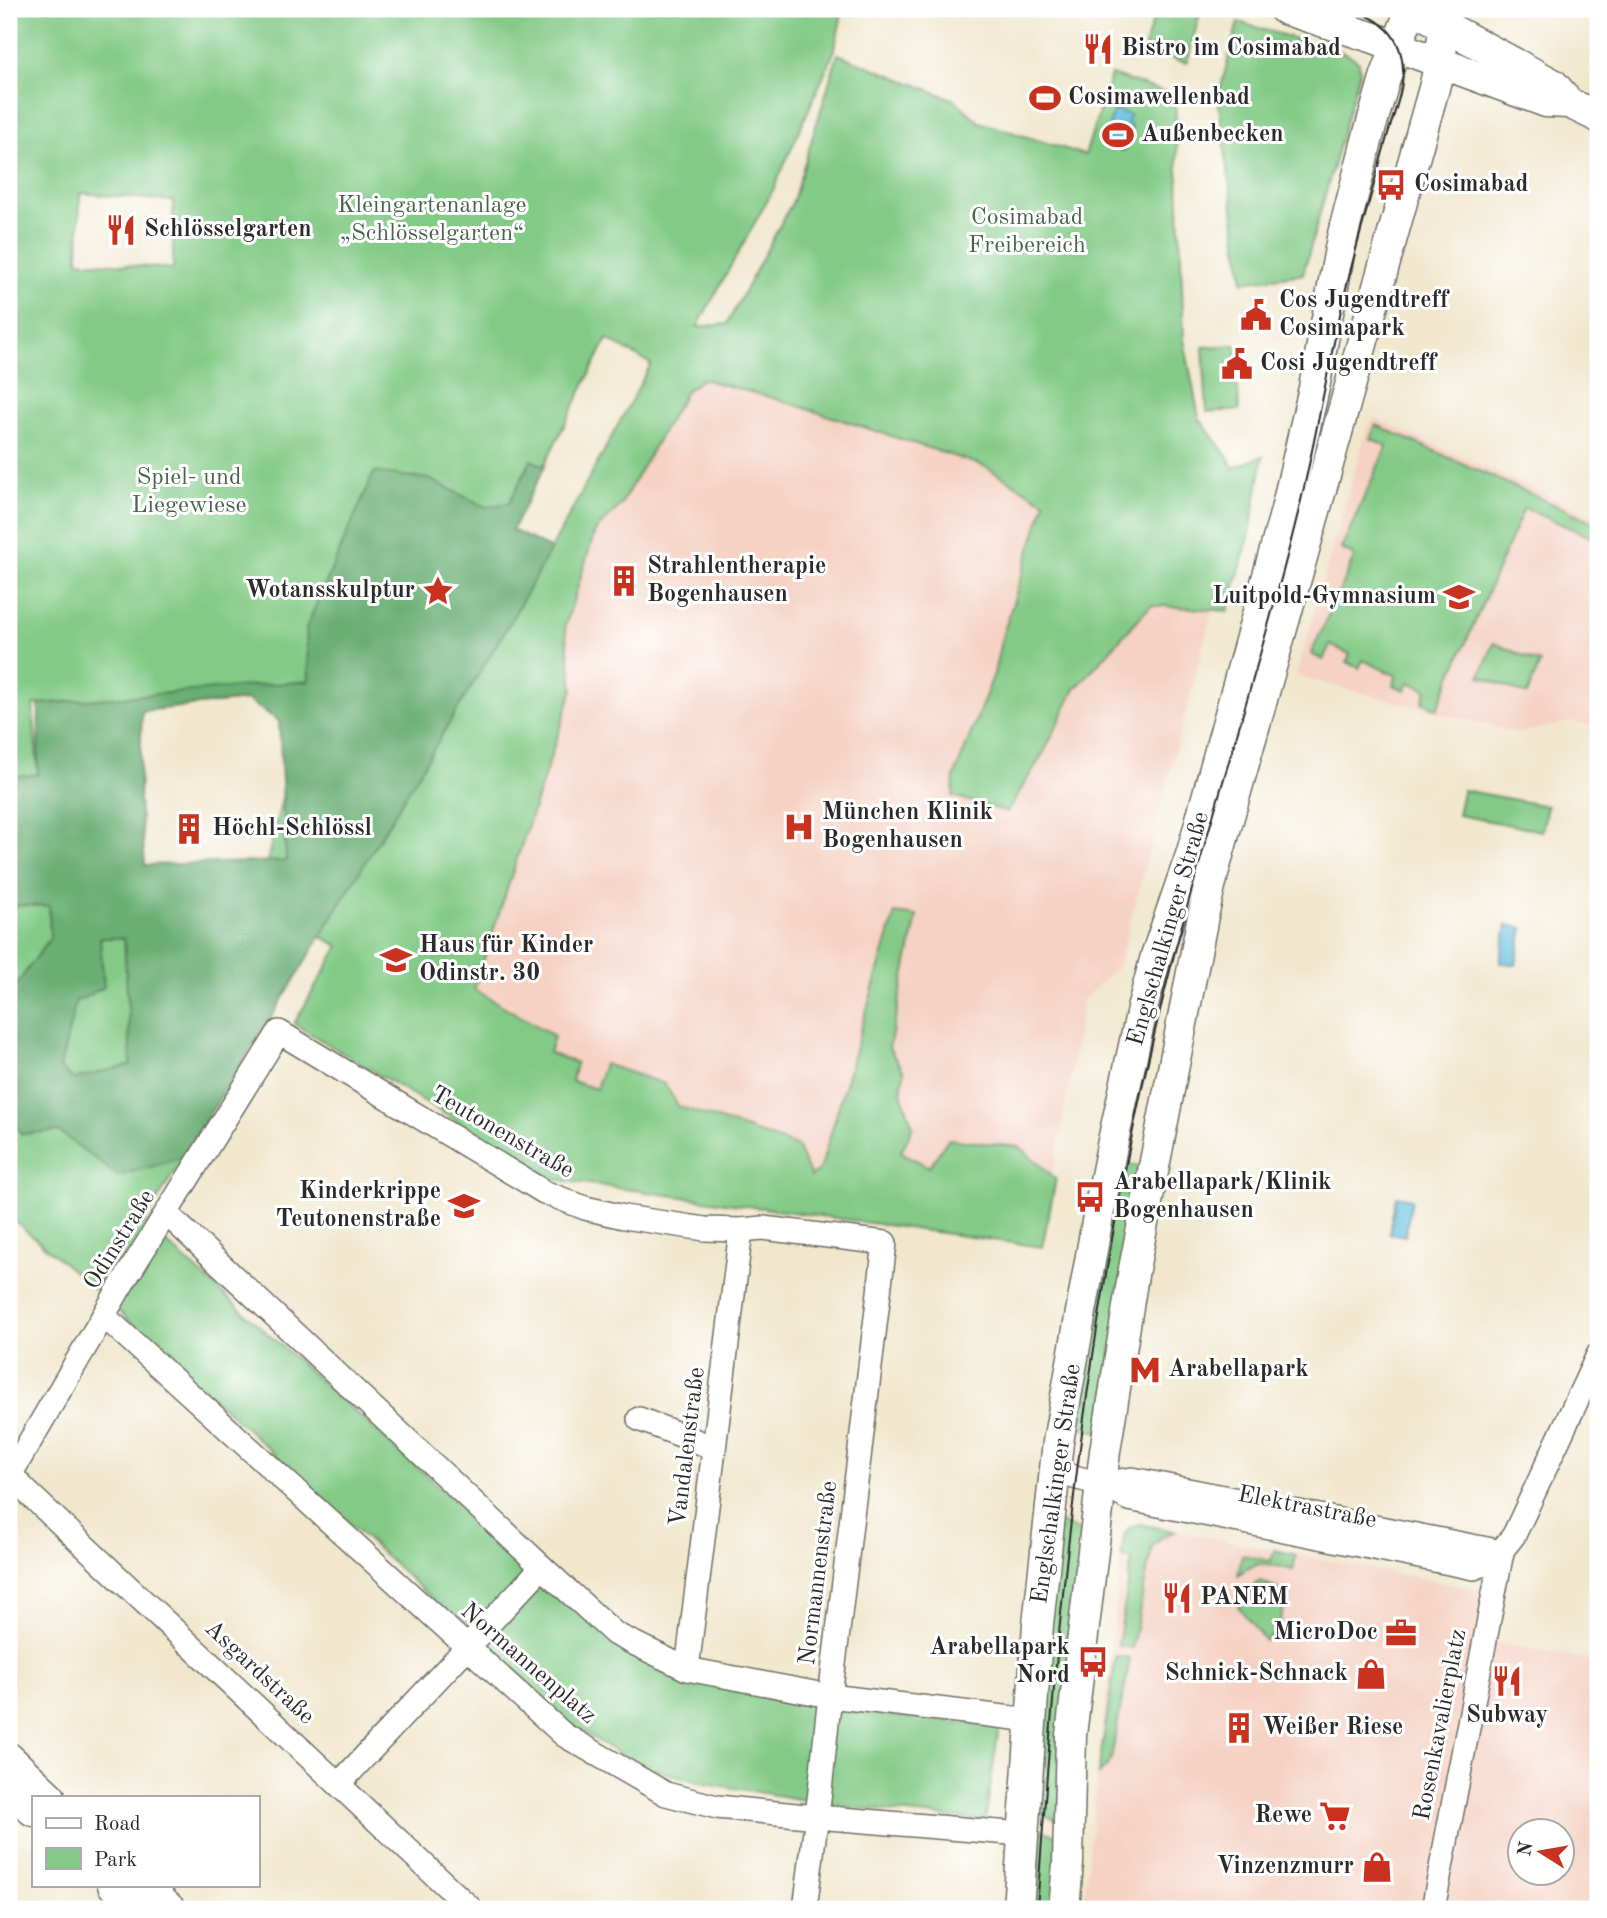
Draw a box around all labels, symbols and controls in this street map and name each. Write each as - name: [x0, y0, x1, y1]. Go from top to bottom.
- restaurant icon: Bistro im Cosimabad: [1081, 32, 1115, 66]
- place label: Bistro im Cosimabad: [1121, 37, 1341, 61]
- sports icon: Cosimawellenbad: [1028, 81, 1062, 115]
- place label: Cosimawellenbad: [1068, 86, 1250, 110]
- sports icon: Außenbecken: [1101, 118, 1135, 152]
- place label: Außenbecken: [1141, 123, 1284, 147]
- bus stop icon: Cosimabad: [1374, 168, 1408, 202]
- place label: Cosimabad: [1414, 173, 1529, 197]
- park label: Kleingartenanlage „Schlösselgarten“: [337, 194, 527, 246]
- park label: Cosimabad Freibereich: [968, 206, 1086, 258]
- restaurant icon: Schlösselgarten: [104, 213, 138, 247]
- place label: Schlösselgarten: [144, 218, 312, 242]
- place label: Cos Jugendtreff Cosimapark: [1279, 289, 1450, 341]
- public building icon: Cos Jugendtreff Cosimapark: [1239, 298, 1273, 332]
- public building icon: Cosi Jugendtreff: [1220, 347, 1254, 381]
- place label: Cosi Jugendtreff: [1260, 352, 1438, 376]
- park label: Spiel- und Liegewiese: [131, 466, 247, 518]
- place label: Strahlentherapie Bogenhausen: [647, 555, 826, 607]
- building icon: Strahlentherapie Bogenhausen: [607, 564, 641, 598]
- place icon: Wotansskulptur: [421, 574, 455, 608]
- place label: Wotansskulptur: [245, 579, 415, 603]
- school or university icon: Luitpold-Gymnasium: [1442, 580, 1476, 614]
- place label: Luitpold-Gymnasium: [1212, 585, 1436, 609]
- place label: München Klinik Bogenhausen: [822, 801, 993, 853]
- street label: Englschalkinger Straße: [1124, 809, 1214, 1049]
- hospital icon: München Klinik Bogenhausen: [782, 810, 816, 844]
- building icon: Höchl-Schlössl: [172, 812, 206, 846]
- place label: Höchl-Schlössl: [212, 817, 372, 841]
- place label: Haus für Kinder Odinstr. 30: [419, 934, 594, 986]
- school or university icon: Haus für Kinder Odinstr. 30: [379, 943, 413, 977]
- street label: Teutonenstraße: [426, 1082, 578, 1184]
- place label: Arabellapark/Klinik Bogenhausen: [1113, 1171, 1331, 1223]
- place label: Kinderkrippe Teutonenstraße: [276, 1180, 441, 1232]
- bus stop icon: Arabellapark/Klinik Bogenhausen: [1073, 1180, 1107, 1214]
- street label: Odinstraße: [80, 1186, 160, 1294]
- school or university icon: Kinderkrippe Teutonenstraße: [447, 1189, 481, 1223]
- metro station icon: Arabellapark: [1128, 1353, 1162, 1387]
- place label: Arabellapark: [1168, 1358, 1309, 1382]
- street label: Englschalkinger Straße: [1028, 1362, 1086, 1606]
- street label: Vandalenstraße: [666, 1366, 710, 1528]
- street label: Normannenstraße: [796, 1480, 842, 1666]
- street label: Elektrastraße: [1236, 1483, 1378, 1533]
- restaurant icon: PANEM: [1160, 1581, 1194, 1615]
- place label: PANEM: [1200, 1586, 1288, 1610]
- street label: Normannenplatz: [456, 1599, 600, 1729]
- street label: Asgardstraße: [200, 1616, 318, 1730]
- office icon: MicroDoc: [1384, 1616, 1418, 1650]
- place label: MicroDoc: [1274, 1621, 1378, 1645]
- street label: Rosenkavalierplatz: [1411, 1627, 1471, 1823]
- place label: Arabellapark Nord: [929, 1636, 1070, 1688]
- bus stop icon: Arabellapark Nord: [1076, 1645, 1110, 1679]
- shop icon: Schnick-Schnack: [1354, 1657, 1388, 1691]
- place label: Schnick-Schnack: [1165, 1662, 1348, 1686]
- restaurant icon: Subway: [1490, 1664, 1524, 1698]
- place label: Subway: [1466, 1704, 1548, 1728]
- building icon: Weißer Riese: [1222, 1711, 1256, 1745]
- place label: Weißer Riese: [1262, 1716, 1403, 1740]
- legend: [32, 1796, 259, 1886]
- supermarket icon: Rewe: [1318, 1799, 1352, 1833]
- place label: Rewe: [1255, 1804, 1312, 1828]
- text: Road: [94, 1814, 141, 1835]
- north arrow: [1506, 1816, 1576, 1886]
- text: N: [1516, 1840, 1538, 1858]
- text: Park: [94, 1850, 137, 1871]
- shop icon: Vinzenzmurr: [1360, 1850, 1394, 1884]
- place label: Vinzenzmurr: [1217, 1855, 1354, 1879]

